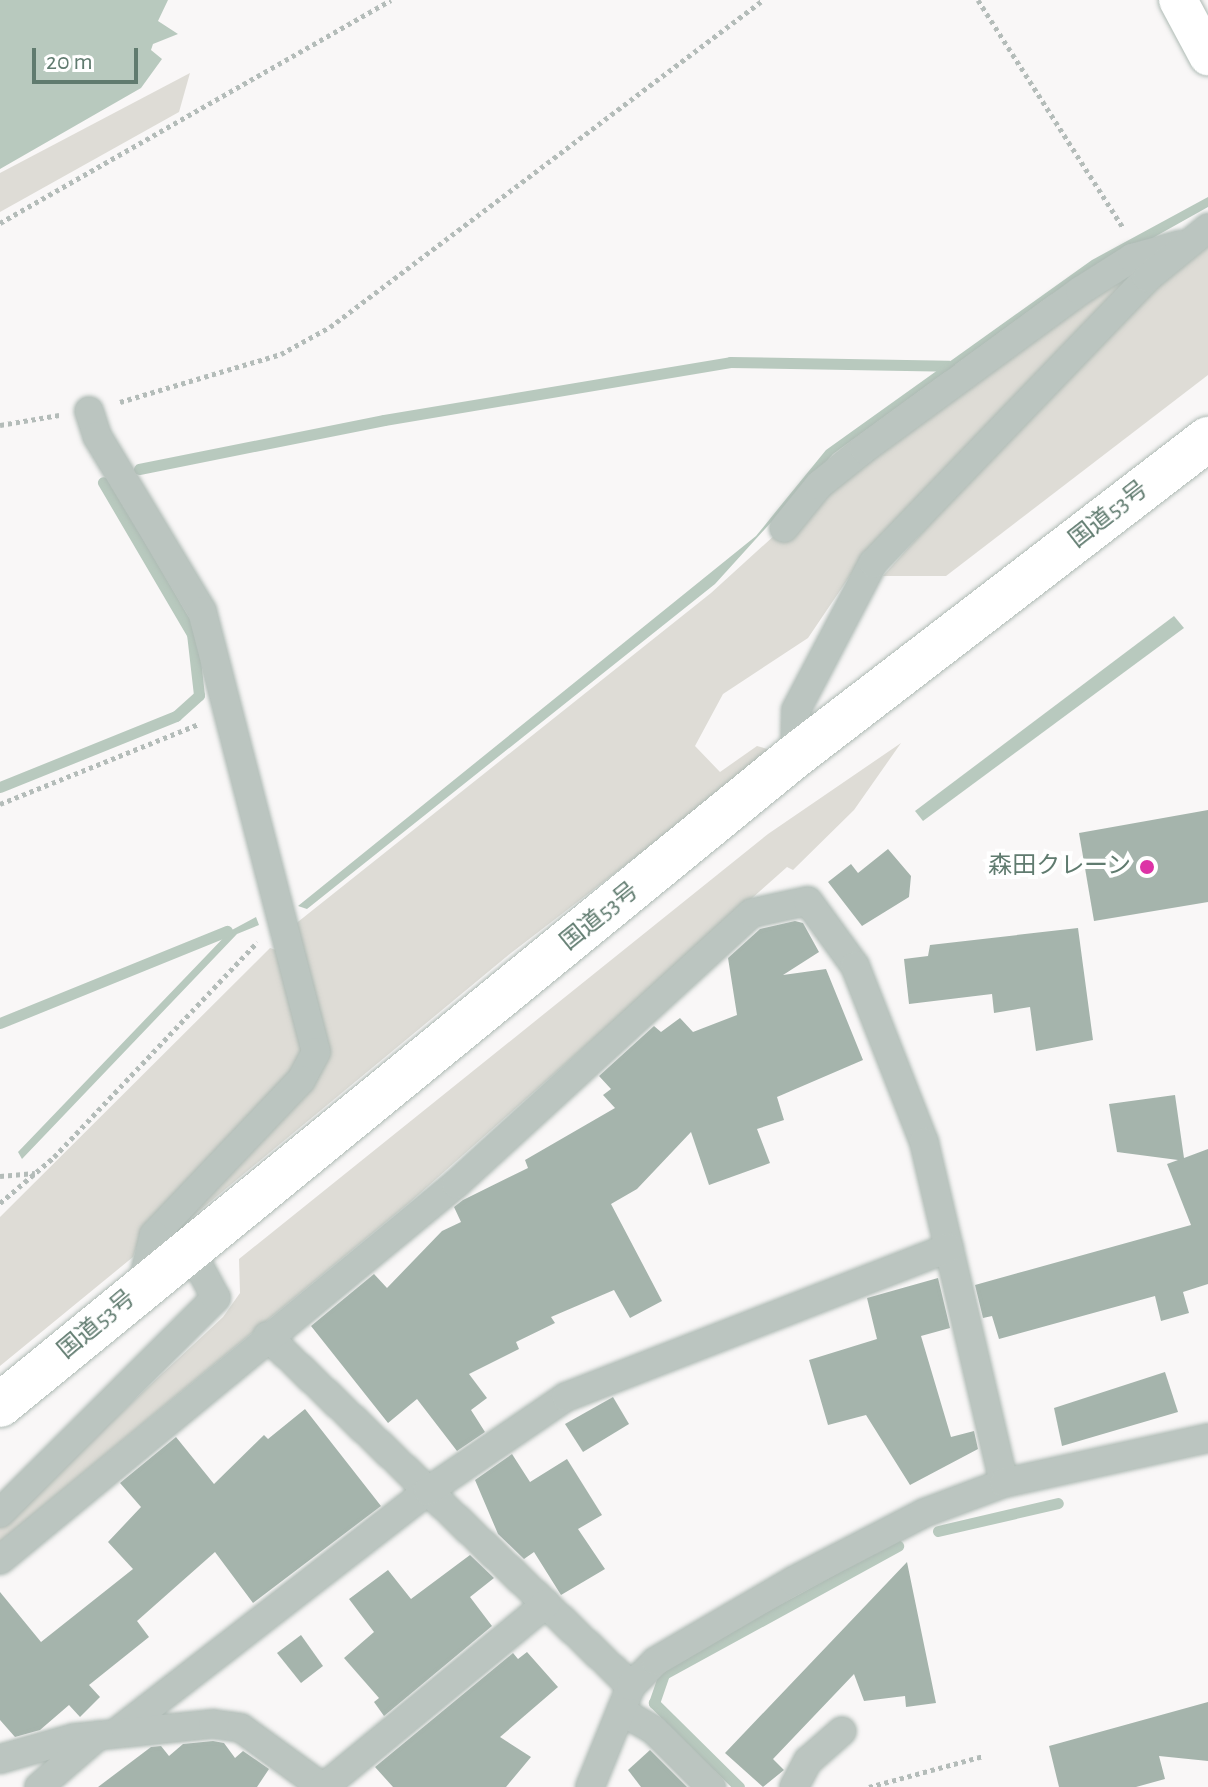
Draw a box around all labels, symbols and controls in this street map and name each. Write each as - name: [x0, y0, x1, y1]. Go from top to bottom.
- scale bar: [36, 32, 142, 82]
- text: 20 m: [46, 50, 93, 74]
- street label: 国道53号: [1064, 475, 1154, 555]
- place label: 森田クレーン: [987, 853, 1131, 881]
- marker: 森田クレーン: [1138, 858, 1156, 876]
- street label: 国道53号: [555, 877, 645, 957]
- street label: 国道53号: [53, 1284, 141, 1366]

